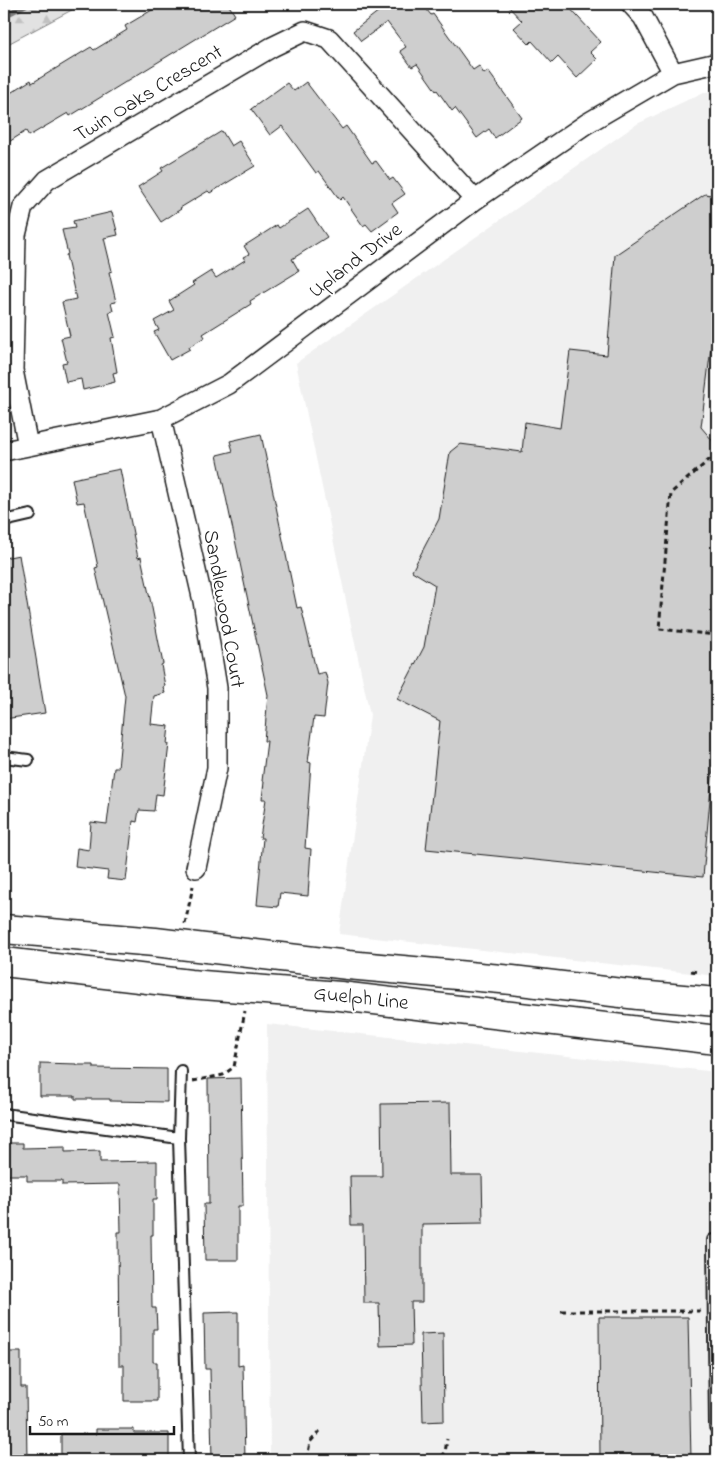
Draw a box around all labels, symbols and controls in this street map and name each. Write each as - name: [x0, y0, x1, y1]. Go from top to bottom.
- street label: Twin Oaks Crescent: [69, 38, 229, 150]
- street label: Upland Drive: [303, 216, 409, 306]
- street label: Sandlewood Court: [194, 527, 252, 691]
- street label: Guelph Line: [312, 979, 411, 1019]
- scale bar: [30, 1404, 174, 1436]
- text: 50 m: [38, 1411, 69, 1433]

